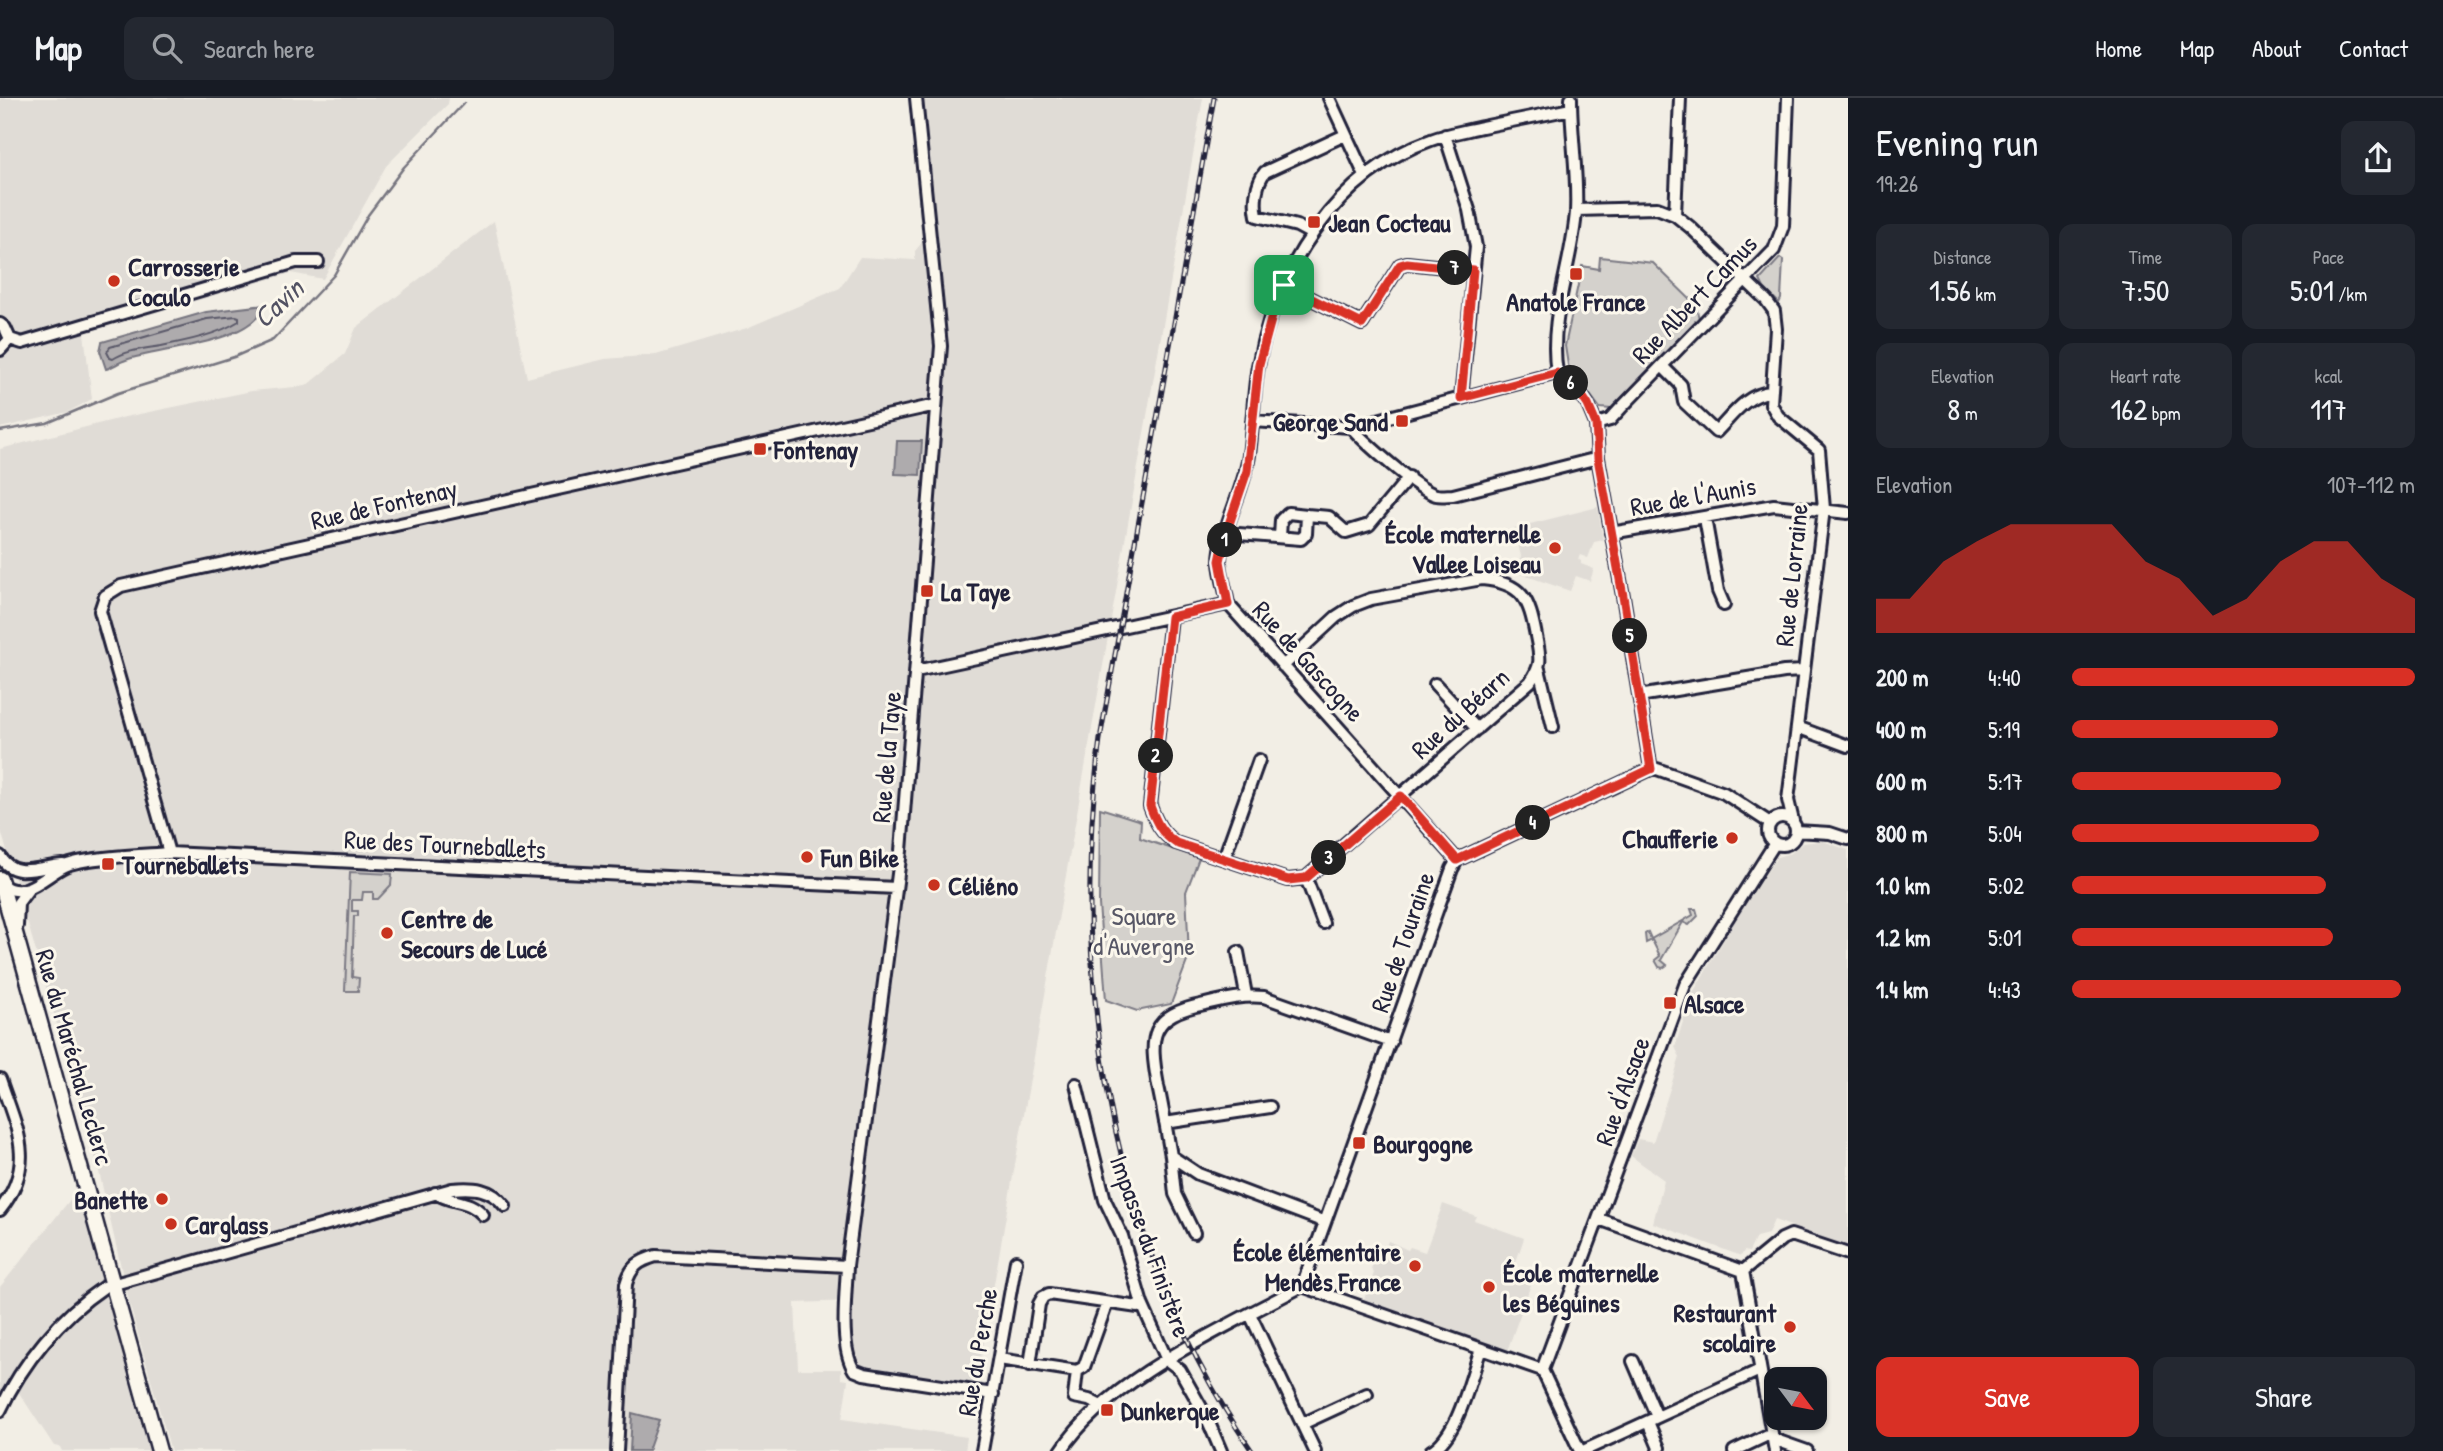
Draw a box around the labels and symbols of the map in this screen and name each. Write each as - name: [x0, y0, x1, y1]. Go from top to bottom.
- place label: Jean Cocteau: [1328, 205, 1451, 240]
- marker: Jean Cocteau: [1306, 214, 1322, 230]
- street label: Rue Albert Camus: [1624, 227, 1764, 371]
- place label: Carrosserie Coculo: [128, 249, 240, 314]
- pin: 7: [1438, 250, 1472, 286]
- pin: [1254, 255, 1314, 315]
- marker: Anatole France: [1568, 266, 1584, 282]
- water label: Cavin: [244, 268, 313, 336]
- marker: Carrosserie Coculo: [106, 273, 122, 289]
- place label: Anatole France: [1506, 284, 1646, 319]
- pin: 6: [1554, 366, 1588, 400]
- place label: George Sand: [1273, 404, 1389, 440]
- marker: George Sand: [1394, 413, 1410, 429]
- place label: Fontenay: [773, 432, 858, 468]
- marker: Fontenay: [752, 441, 768, 457]
- street label: Rue de l'Aunis: [1627, 468, 1759, 524]
- street label: Rue de Fontenay: [307, 470, 461, 538]
- street label: Rue de Lorraine: [1766, 502, 1816, 648]
- place label: École maternelle Vallee Loiseau: [1385, 516, 1542, 581]
- pin: 1: [1208, 522, 1242, 558]
- marker: École maternelle Vallee Loiseau: [1547, 540, 1563, 556]
- place label: La Taye: [941, 574, 1011, 610]
- marker: La Taye: [919, 583, 935, 599]
- street label: Rue de Gascogne: [1245, 593, 1373, 729]
- pin: 5: [1612, 618, 1648, 654]
- street label: Rue du Béarn: [1403, 660, 1517, 766]
- street label: Rue de la Taye: [863, 690, 909, 824]
- pin: 2: [1138, 738, 1174, 774]
- pin: 4: [1516, 806, 1550, 840]
- street label: Rue des Tourneballets: [343, 821, 547, 867]
- place label: Chaufferie: [1622, 821, 1719, 856]
- marker: Chaufferie: [1724, 830, 1740, 846]
- place label: Fun Bike: [820, 840, 900, 875]
- pin: 3: [1312, 840, 1346, 876]
- place label: Tourneballets: [121, 847, 249, 882]
- marker: Fun Bike: [799, 849, 815, 865]
- marker: Tourneballets: [100, 856, 116, 872]
- street label: Rue de Touraine: [1362, 867, 1442, 1017]
- place label: Céliéno: [948, 868, 1018, 903]
- marker: Céliéno: [926, 877, 942, 893]
- park label: Square d'Auvergne: [1093, 898, 1195, 963]
- place label: Centre de Secours de Lucé: [401, 901, 548, 966]
- marker: Centre de Secours de Lucé: [379, 925, 395, 941]
- street label: Rue du Maréchal Leclerc: [27, 945, 123, 1169]
- place label: Alsace: [1684, 986, 1745, 1021]
- marker: Alsace: [1662, 995, 1678, 1011]
- street label: Rue d'Alsace: [1586, 1032, 1658, 1150]
- place label: Bourgogne: [1373, 1126, 1473, 1162]
- marker: Bourgogne: [1351, 1135, 1367, 1151]
- street label: Impasse du Finistère: [1102, 1150, 1200, 1342]
- place label: Banette: [74, 1182, 149, 1217]
- marker: Banette: [154, 1191, 170, 1207]
- place label: Carglass: [185, 1207, 268, 1243]
- marker: Carglass: [163, 1216, 179, 1232]
- place label: École élémentaire Mendès France: [1233, 1234, 1402, 1299]
- place label: École maternelle les Béguines: [1503, 1255, 1660, 1321]
- marker: École élémentaire Mendès France: [1407, 1258, 1423, 1274]
- marker: École maternelle les Béguines: [1481, 1279, 1497, 1295]
- street label: Rue du Perche: [949, 1285, 1005, 1419]
- place label: Restaurant scolaire: [1673, 1295, 1777, 1360]
- marker: Restaurant scolaire: [1782, 1319, 1798, 1335]
- north arrow: [1764, 1367, 1827, 1430]
- place label: Dunkerque: [1121, 1393, 1220, 1429]
- marker: Dunkerque: [1099, 1402, 1115, 1418]

